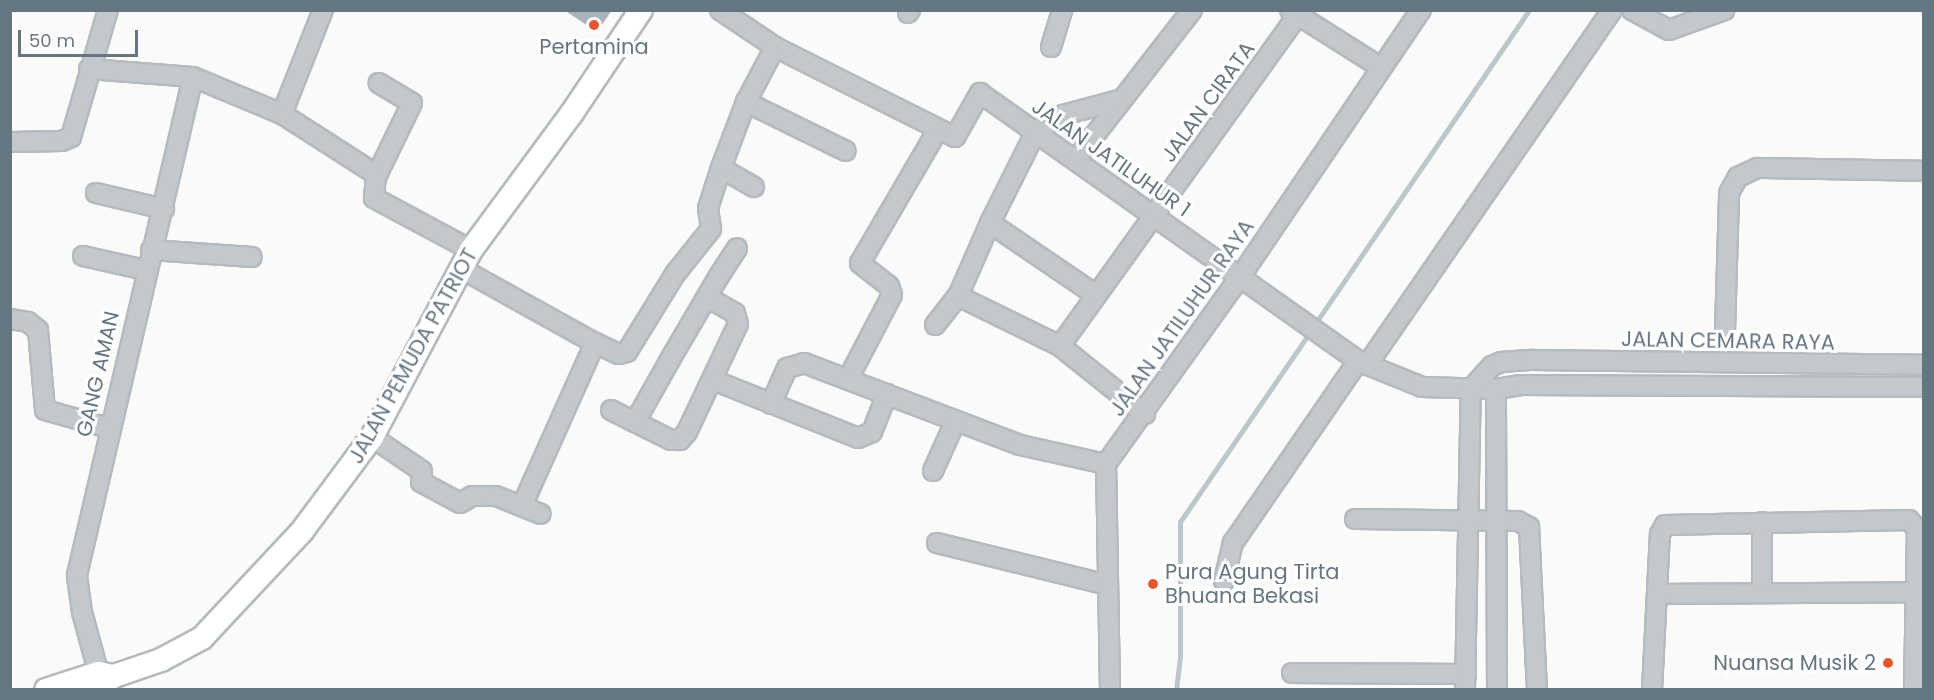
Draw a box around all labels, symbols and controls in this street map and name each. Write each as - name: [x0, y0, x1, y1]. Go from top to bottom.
- scale bar: [21, 18, 141, 56]
- marker: Pertamina: [587, 18, 601, 32]
- text: 50 m: [29, 28, 75, 53]
- place label: Pertamina: [539, 34, 649, 60]
- street label: JALAN CIRATA: [1156, 37, 1260, 167]
- street label: JALAN JATILUHUR 1: [1027, 94, 1195, 222]
- street label: JALAN JATILUHUR RAYA: [1104, 215, 1260, 421]
- street label: JALAN PEMUDA PATRIOT: [343, 244, 483, 468]
- street label: GANG AMAN: [71, 309, 125, 439]
- street label: JALAN CEMARA RAYA: [1621, 327, 1835, 355]
- place label: Pura Agung Tirta Bhuana Bekasi: [1165, 559, 1339, 609]
- marker: Pura Agung Tirta Bhuana Bekasi: [1146, 577, 1160, 591]
- place label: Nuansa Musik 2: [1713, 650, 1876, 676]
- marker: Nuansa Musik 2: [1881, 656, 1895, 670]

